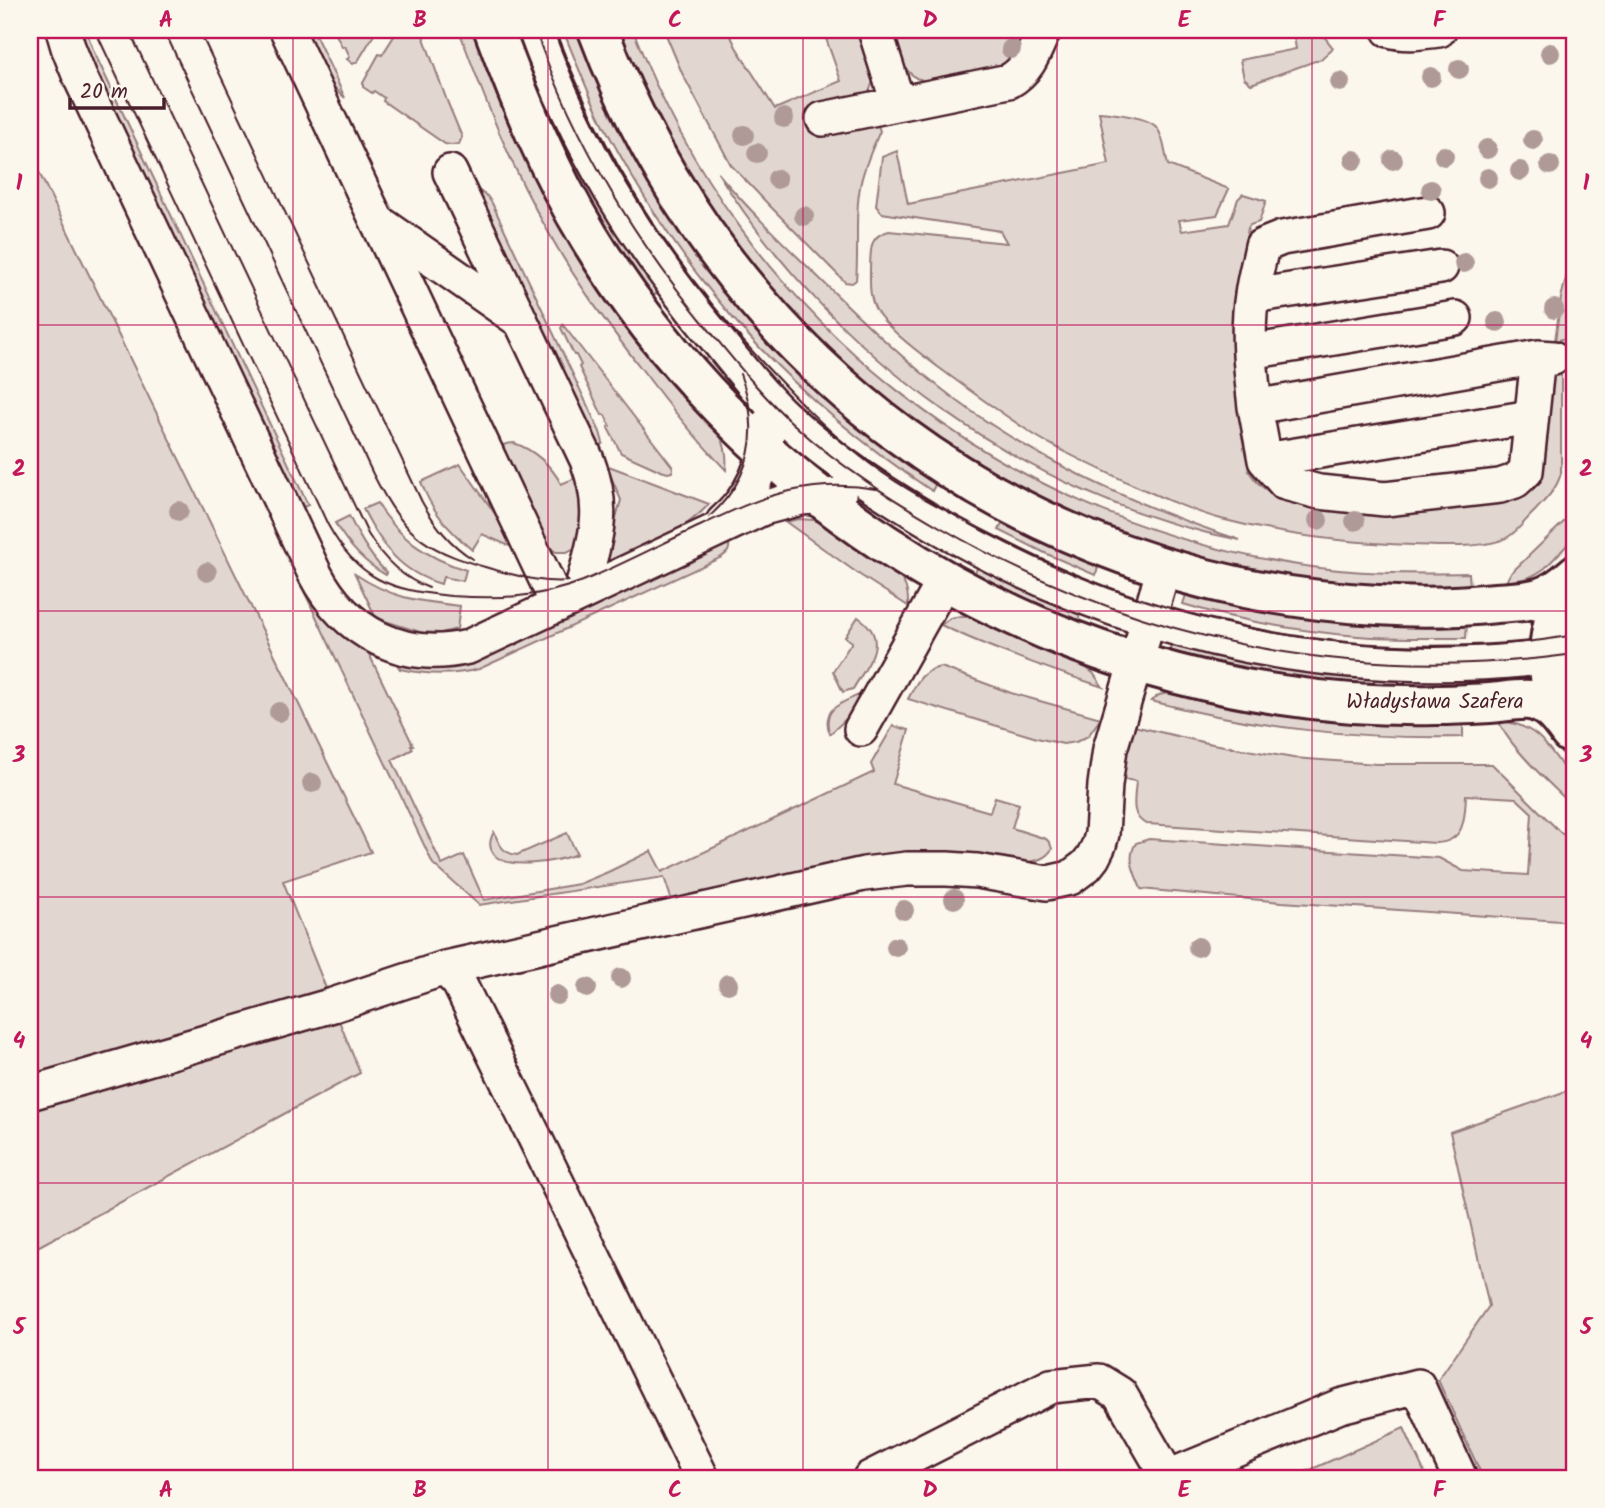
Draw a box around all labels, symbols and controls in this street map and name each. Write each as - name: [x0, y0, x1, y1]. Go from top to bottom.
- text: A: [159, 3, 173, 39]
- text: B: [413, 3, 427, 39]
- text: C: [668, 3, 682, 39]
- text: D: [922, 3, 938, 39]
- text: E: [1178, 3, 1192, 39]
- text: F: [1433, 3, 1447, 39]
- scale bar: [70, 66, 164, 110]
- text: 20 m: [80, 76, 128, 109]
- text: 1: [16, 166, 23, 202]
- text: 1: [1583, 166, 1590, 202]
- text: 2: [12, 452, 26, 488]
- text: 2: [1579, 452, 1593, 488]
- street label: Władysława Szafera: [1346, 686, 1524, 719]
- text: 3: [12, 738, 26, 774]
- text: 3: [1579, 738, 1593, 774]
- text: 4: [13, 1024, 26, 1060]
- text: 4: [1580, 1024, 1593, 1060]
- text: 5: [12, 1310, 27, 1346]
- text: 5: [1579, 1310, 1594, 1346]
- text: A: [159, 1473, 173, 1508]
- text: B: [413, 1473, 427, 1508]
- text: C: [668, 1473, 682, 1508]
- text: D: [922, 1473, 938, 1508]
- text: E: [1178, 1473, 1192, 1508]
- text: F: [1433, 1473, 1447, 1508]

